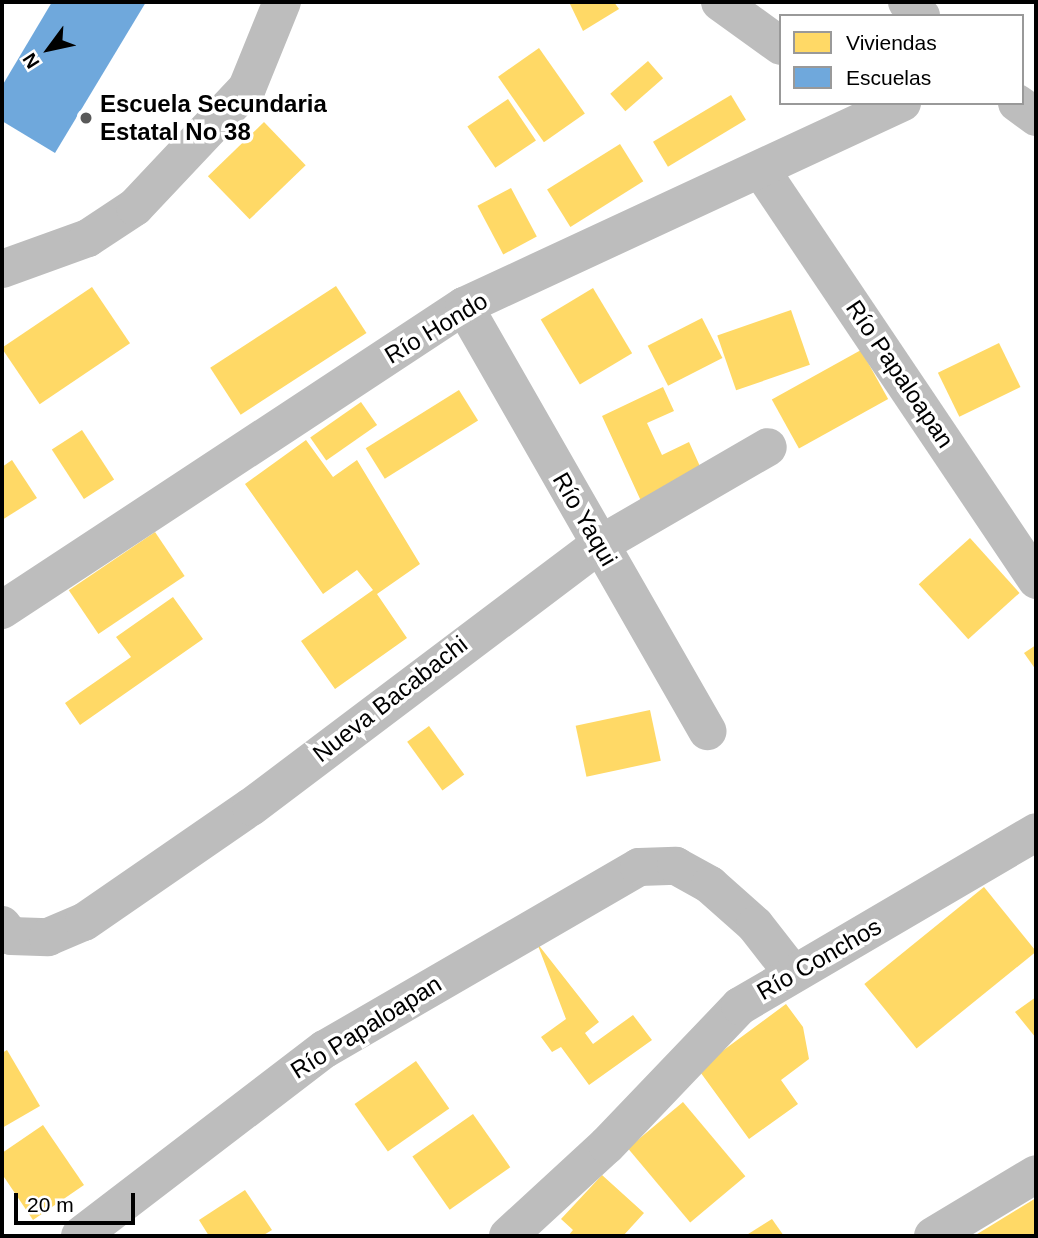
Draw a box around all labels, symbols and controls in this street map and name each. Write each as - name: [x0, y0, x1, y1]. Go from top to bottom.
- north arrow: [14, 14, 84, 84]
- legend: [779, 14, 1024, 105]
- text: Viviendas: [846, 31, 937, 54]
- text: N: [18, 49, 44, 72]
- text: Escuelas: [846, 66, 931, 89]
- place label: Escuela Secundaria Estatal No 38: [100, 90, 327, 146]
- marker: Escuela Secundaria Estatal No 38: [78, 110, 94, 126]
- street label: Río Hondo: [379, 286, 493, 370]
- street label: Río Papaloapan: [840, 295, 960, 453]
- street label: Río Yaqui: [547, 467, 623, 571]
- street label: Nueva Bacabachi: [307, 630, 473, 768]
- street label: Río Conchos: [752, 912, 886, 1006]
- street label: Río Papaloapan: [285, 969, 447, 1085]
- scale bar: [18, 1178, 138, 1222]
- text: 20 m: [27, 1193, 74, 1216]

